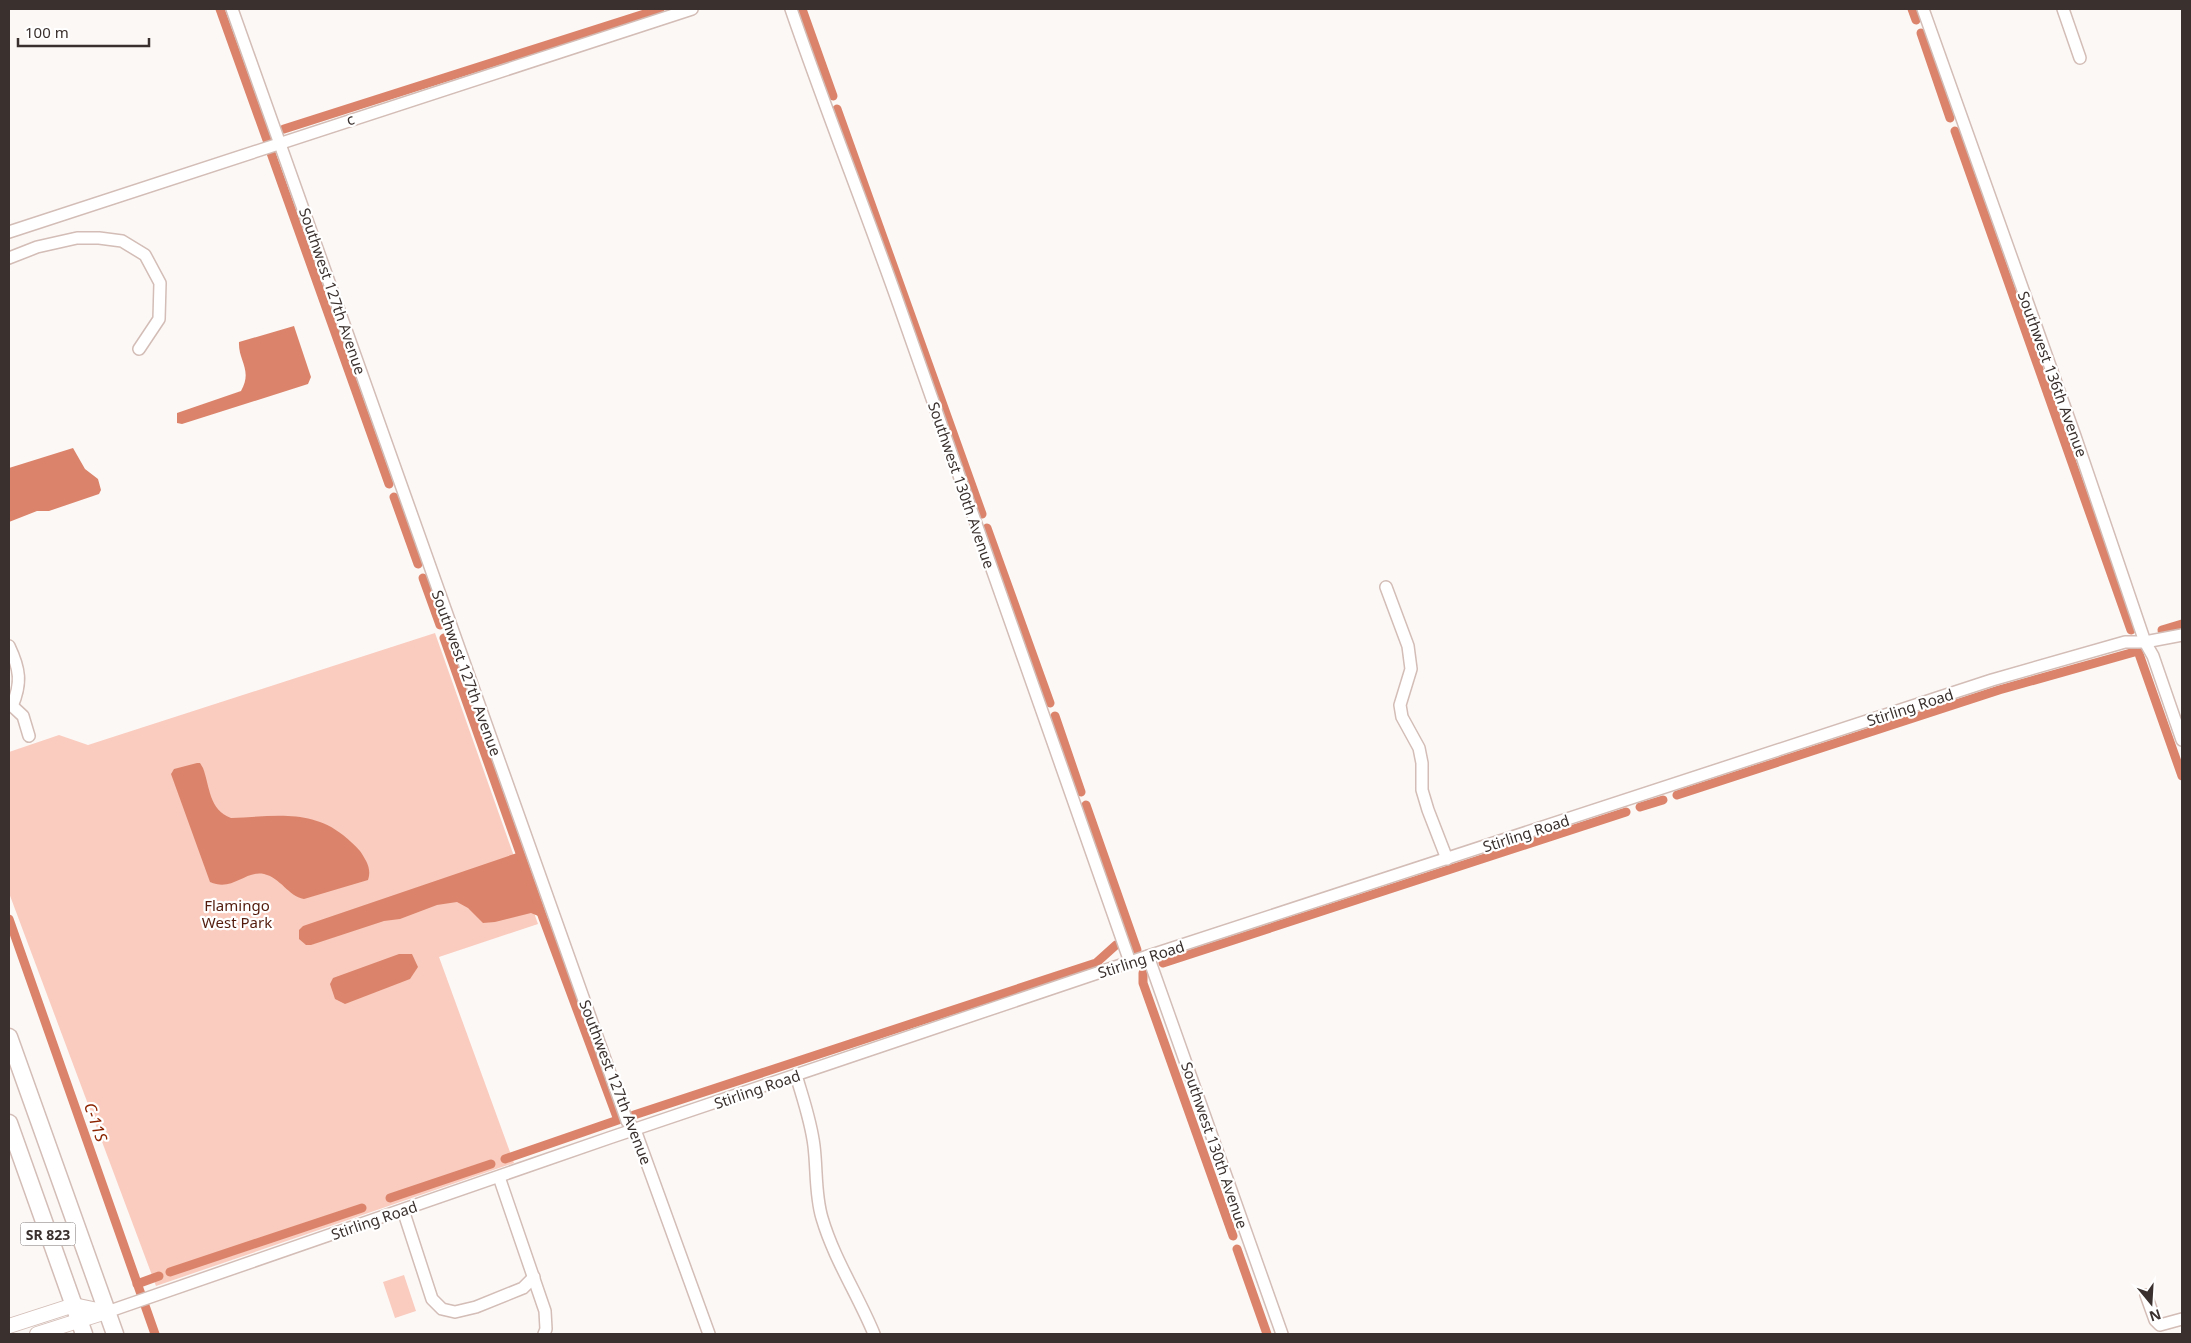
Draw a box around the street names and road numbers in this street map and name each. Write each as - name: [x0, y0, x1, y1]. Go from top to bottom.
- street label: c: [343, 108, 357, 130]
- street label: Southwest 127th Avenue: [295, 205, 371, 377]
- street label: Southwest 136th Avenue: [2014, 288, 2092, 460]
- street label: Southwest 130th Avenue: [924, 399, 1000, 571]
- street label: Southwest 127th Avenue: [428, 587, 506, 759]
- street label: Stirling Road: [1864, 684, 1956, 730]
- street label: Stirling Road: [1480, 810, 1572, 856]
- street label: Stirling Road: [1095, 936, 1187, 982]
- street label: Southwest 127th Avenue: [575, 997, 657, 1167]
- street label: Southwest 130th Avenue: [1177, 1059, 1253, 1231]
- street label: Stirling Road: [711, 1065, 803, 1113]
- street label: Stirling Road: [328, 1196, 420, 1244]
- road number: SR 823: [20, 1222, 76, 1246]

